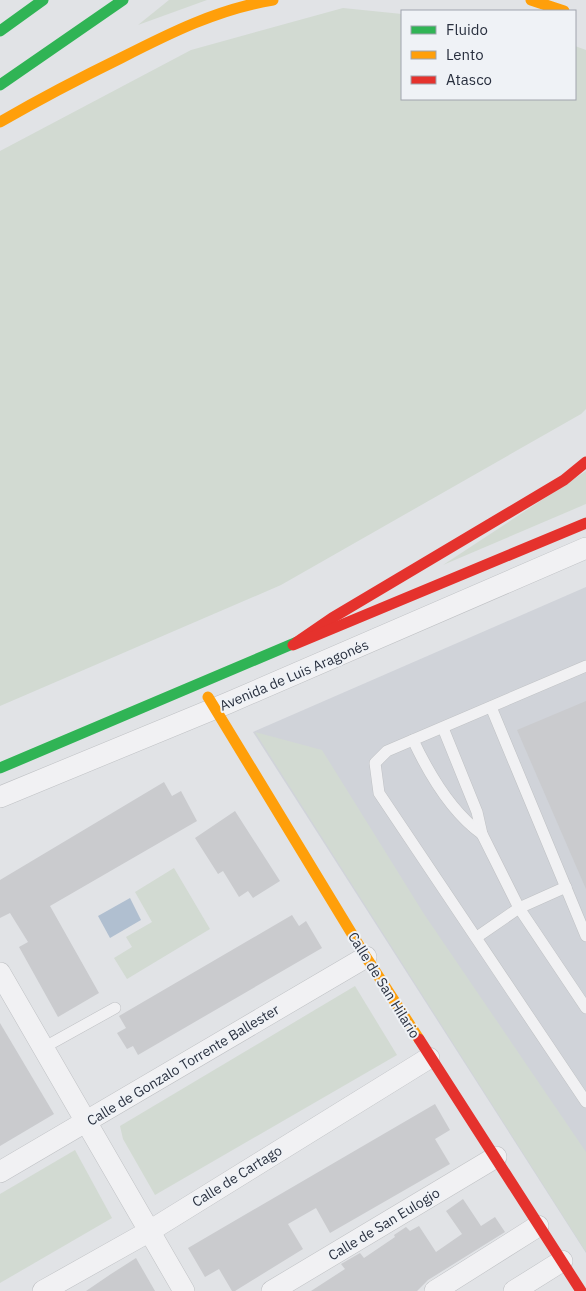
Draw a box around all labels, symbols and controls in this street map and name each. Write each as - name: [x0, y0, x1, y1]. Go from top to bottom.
- legend: [401, 10, 576, 100]
- text: Fluido: [446, 20, 488, 39]
- text: Lento: [446, 45, 484, 64]
- text: Atasco: [446, 70, 492, 89]
- street label: Avenida de Luis Aragonés: [217, 635, 371, 715]
- street label: Calle de San Hilario: [344, 929, 424, 1042]
- street label: Calle de Gonzalo Torrente Ballester: [84, 1000, 282, 1130]
- street label: Calle de Cartago: [189, 1141, 285, 1211]
- street label: Calle de San Eulogio: [325, 1183, 443, 1264]

